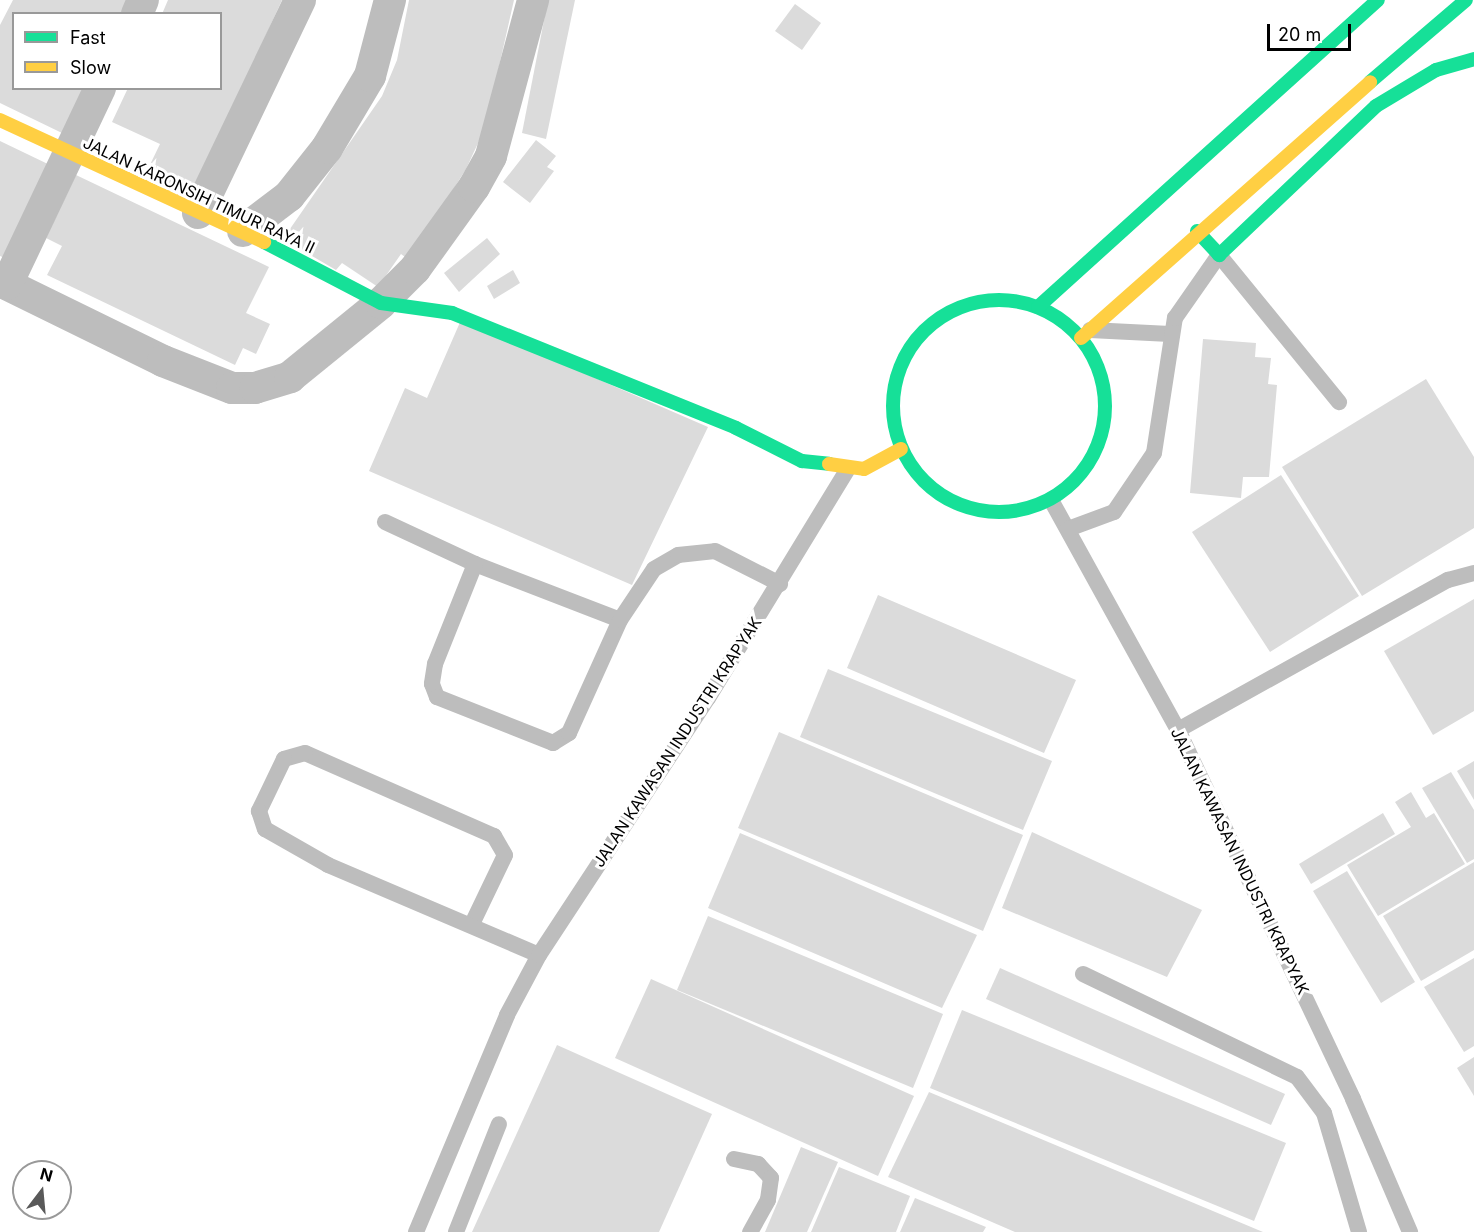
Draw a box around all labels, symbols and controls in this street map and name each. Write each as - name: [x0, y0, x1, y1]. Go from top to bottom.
- legend: [12, 12, 222, 90]
- scale bar: [1270, 12, 1354, 50]
- text: 20 m: [1278, 24, 1321, 45]
- text: Fast: [70, 27, 106, 48]
- text: Slow: [70, 57, 111, 78]
- street label: JALAN KARONSIH TIMUR RAYA II: [80, 133, 318, 257]
- street label: JALAN KAWASAN INDUSTRI KRAPYAK: [589, 613, 765, 871]
- street label: JALAN KAWASAN INDUSTRI KRAPYAK: [1167, 724, 1313, 998]
- north arrow: [12, 1160, 72, 1220]
- text: N: [38, 1163, 55, 1186]

